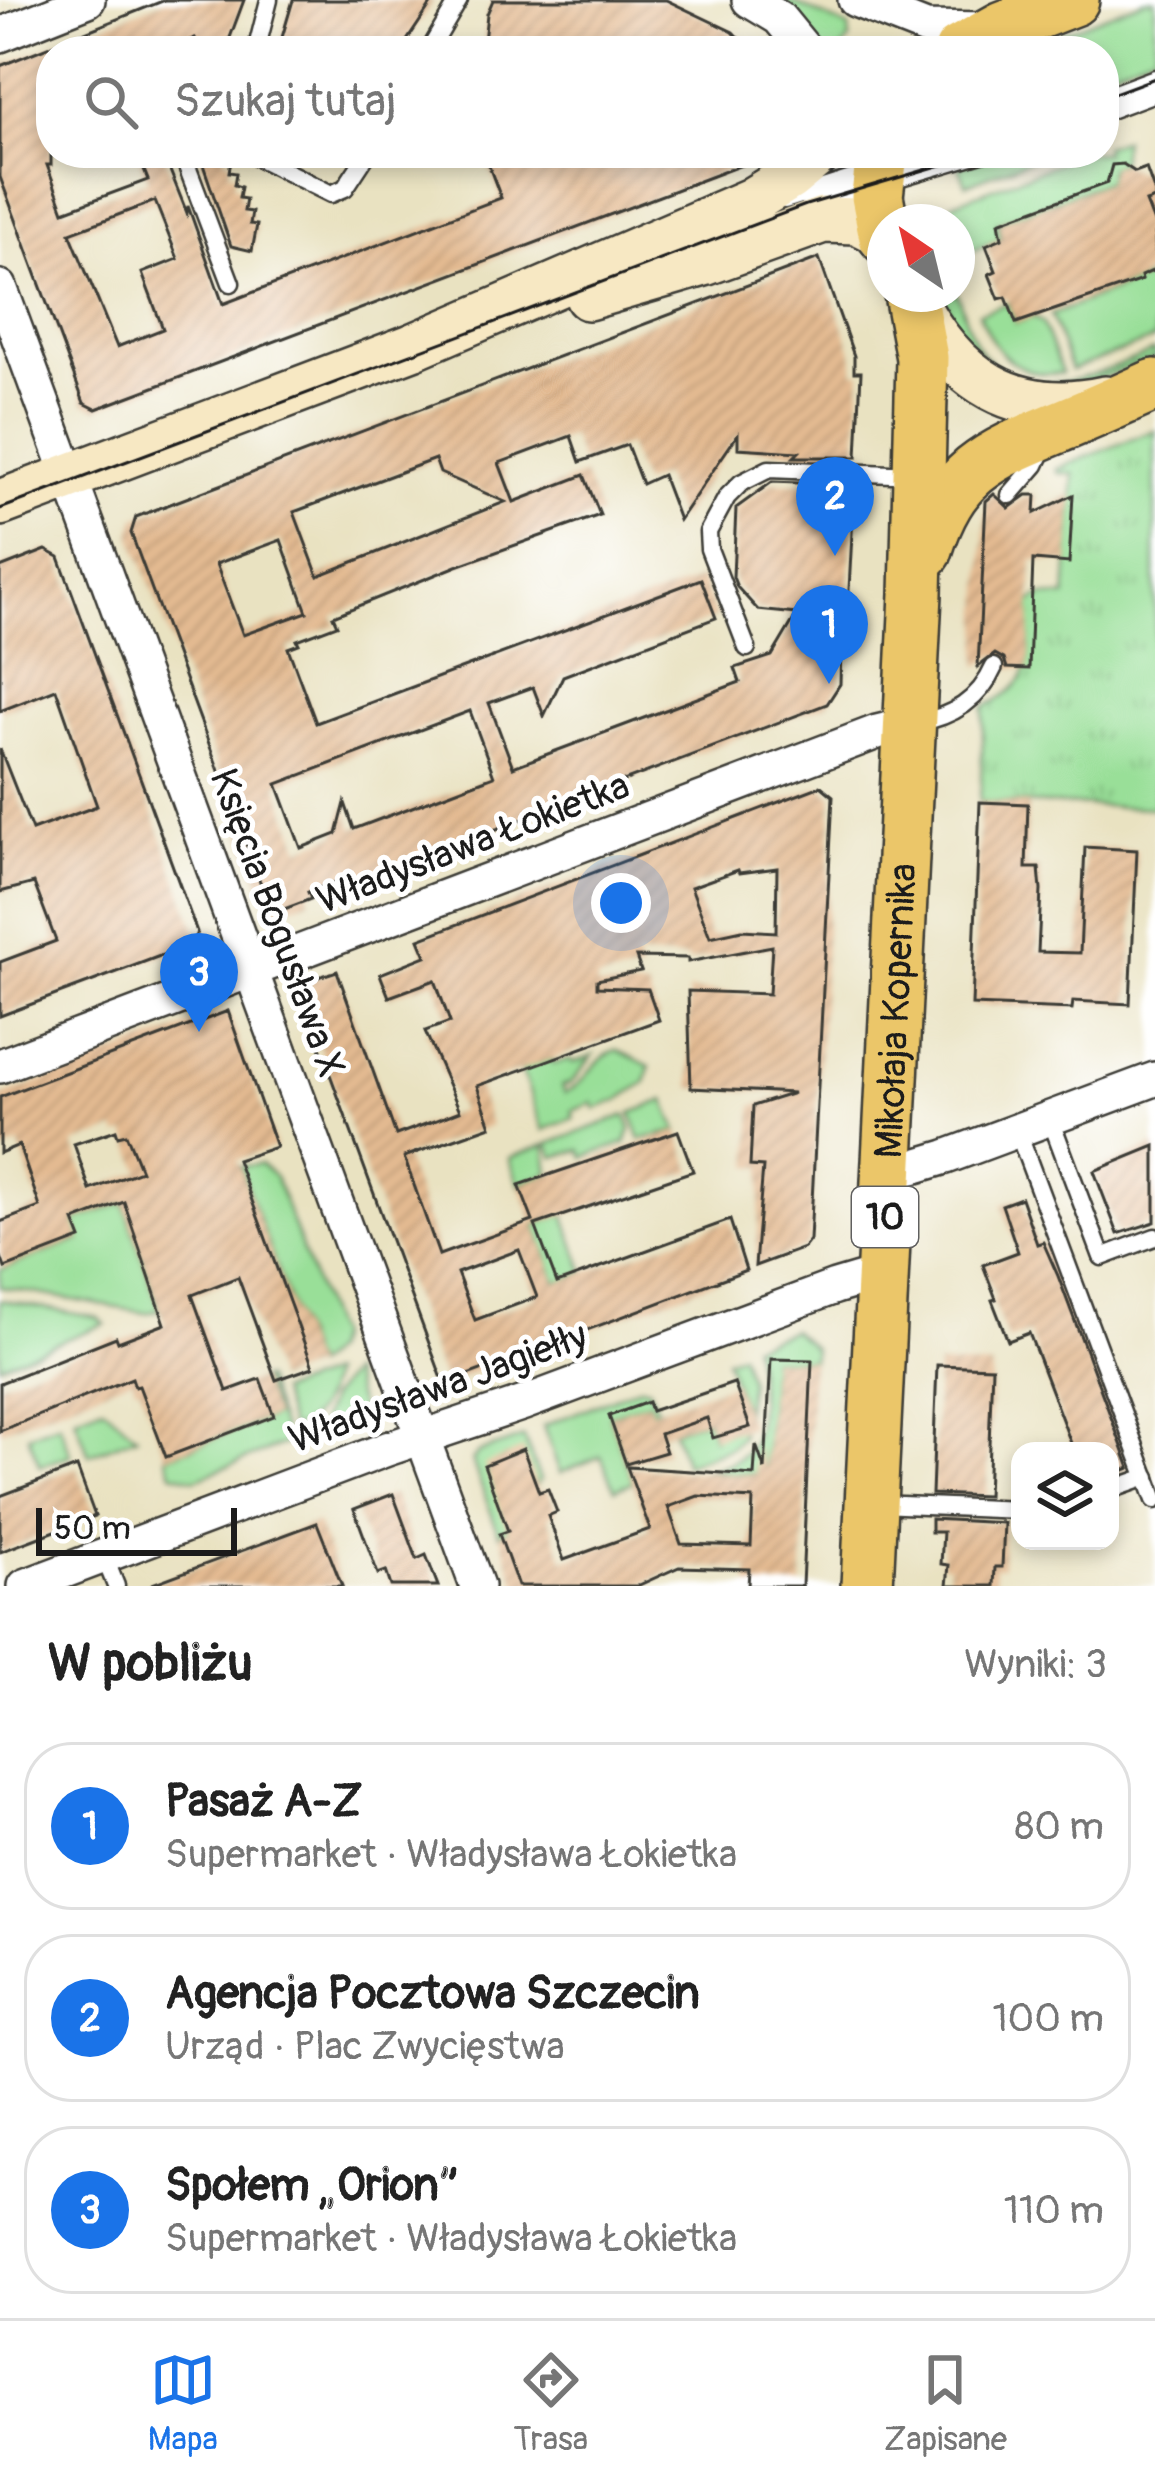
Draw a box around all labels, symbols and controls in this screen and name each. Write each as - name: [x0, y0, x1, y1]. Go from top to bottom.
- search box: [36, 36, 1119, 168]
- icon: search: [78, 69, 144, 135]
- text: Szukaj tutaj: [174, 74, 396, 130]
- north arrow: [867, 204, 975, 312]
- pin: 2: [796, 457, 874, 556]
- pin: 1: [790, 585, 868, 684]
- street label: Władysława Łokietka: [310, 761, 636, 925]
- street label: Księcia Bogusława X: [198, 762, 356, 1084]
- street label: Mikołaja Kopernika: [864, 862, 927, 1160]
- your location: [591, 873, 651, 933]
- pin: 3: [160, 933, 238, 1032]
- road number: 10: [852, 1187, 918, 1247]
- street label: Władysława Jagiełły: [282, 1311, 594, 1465]
- map controls: [1011, 1442, 1119, 1550]
- button: layers: [1011, 1442, 1119, 1550]
- scale bar: [36, 1502, 237, 1555]
- text: 50 m: [54, 1508, 131, 1549]
- text: W pobliżu: [48, 1632, 253, 1696]
- text: Wyniki: 3: [964, 1640, 1107, 1689]
- text: Pasaż A-Z: [165, 1774, 362, 1830]
- text: 1: [82, 1802, 98, 1851]
- text: 80 m: [1015, 1802, 1104, 1851]
- text: Supermarket · Władysława Łokietka: [165, 1830, 737, 1879]
- text: Agencja Pocztowa Szczecin: [165, 1966, 700, 2022]
- text: 2: [79, 1994, 101, 2043]
- text: 100 m: [992, 1994, 1104, 2043]
- text: Urząd · Plac Zwycięstwa: [165, 2022, 565, 2071]
- text: Społem „Orion”: [165, 2158, 458, 2214]
- text: 3: [79, 2186, 101, 2235]
- text: 110 m: [1004, 2186, 1104, 2235]
- text: Supermarket · Władysława Łokietka: [165, 2214, 737, 2263]
- tab: Mapa: [148, 2347, 218, 2460]
- tab: Trasa: [514, 2347, 588, 2460]
- tab: Zapisane: [884, 2347, 1007, 2460]

